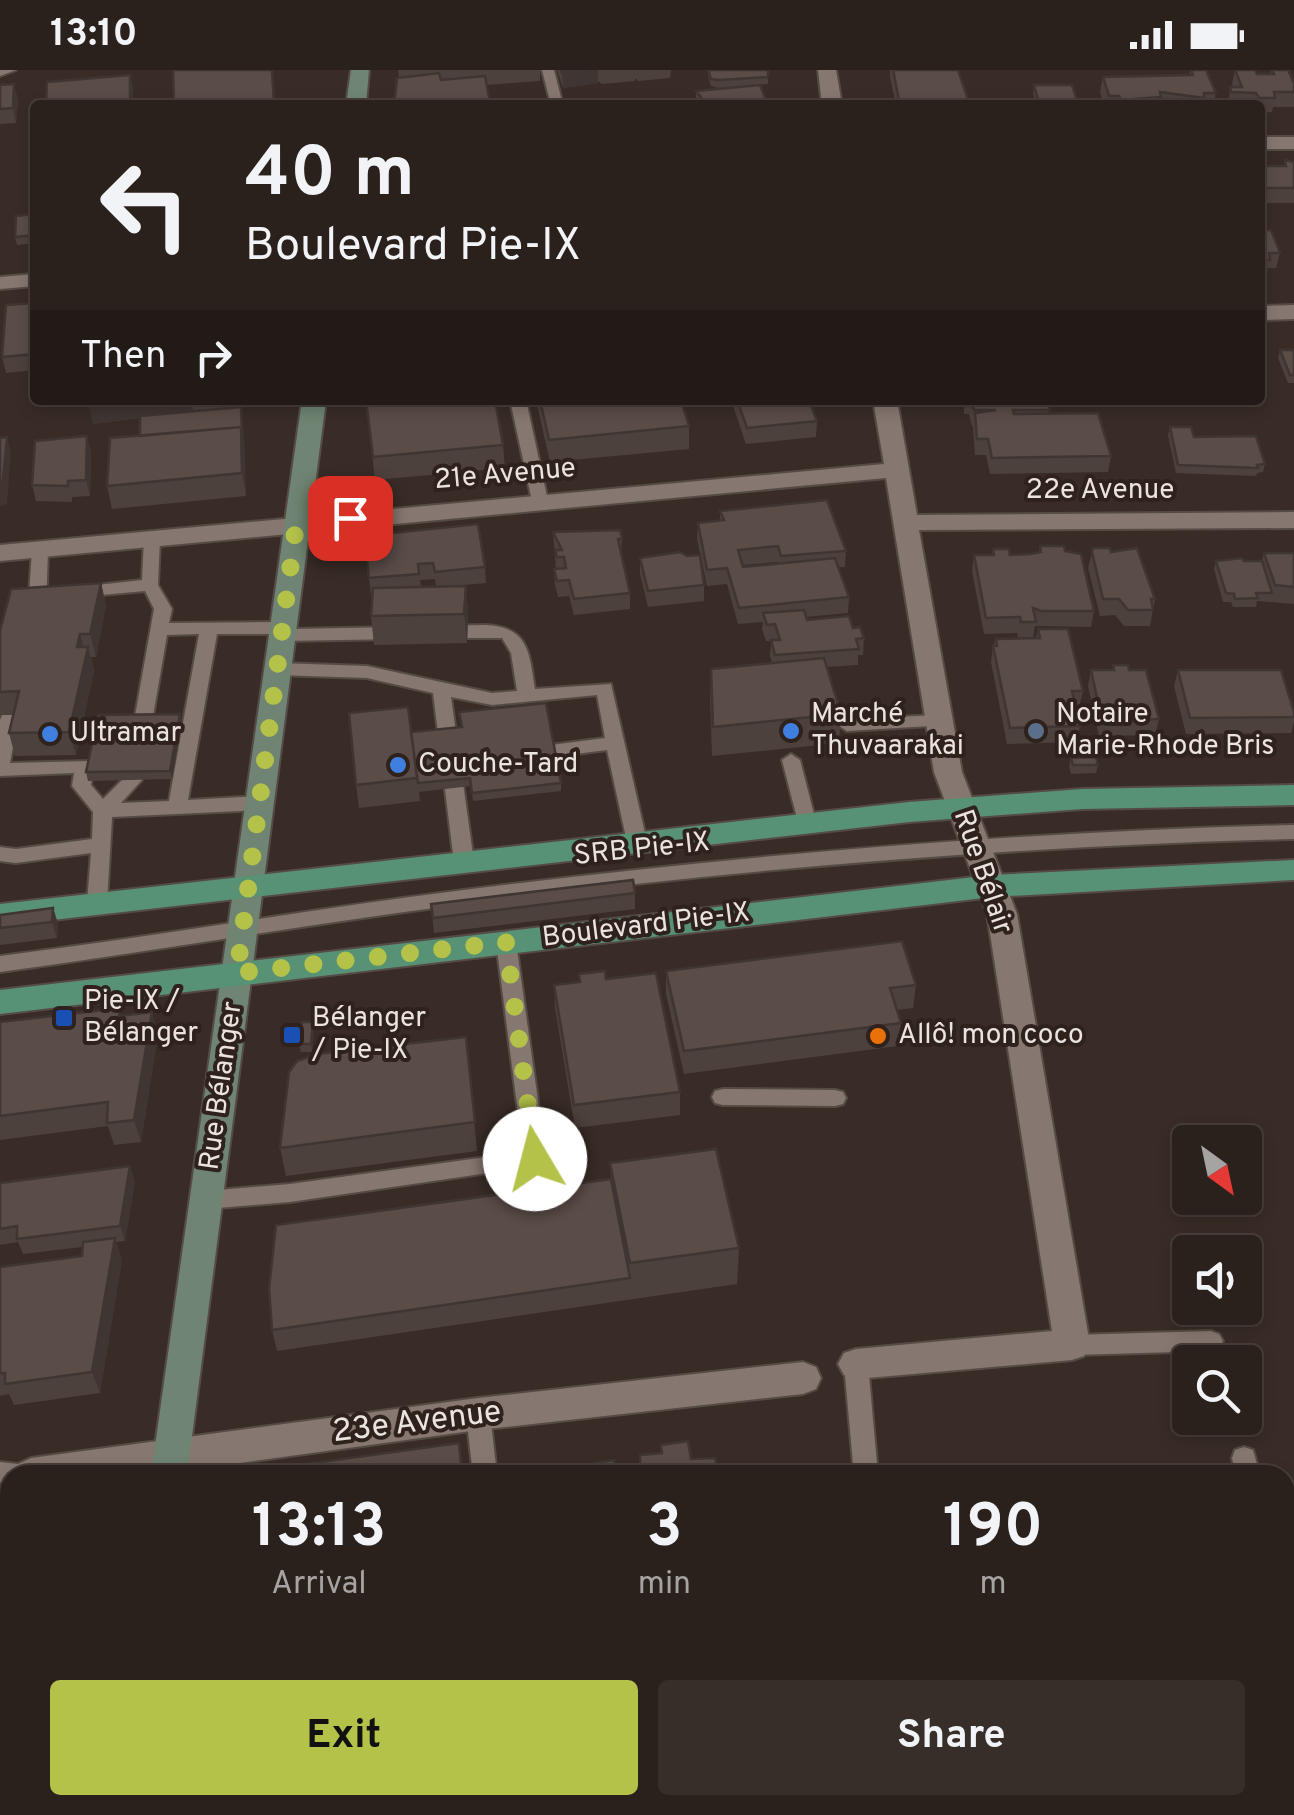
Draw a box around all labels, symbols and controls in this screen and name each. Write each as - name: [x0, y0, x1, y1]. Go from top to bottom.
- text: 13:10: [50, 11, 137, 60]
- text: 40 m: [245, 132, 415, 221]
- icon: left: [80, 140, 210, 270]
- text: Boulevard Pie-IX: [245, 219, 581, 276]
- icon: right: [186, 330, 241, 385]
- text: Then: [80, 333, 166, 382]
- street label: 21e Avenue: [433, 451, 577, 499]
- street label: 22e Avenue: [1026, 473, 1174, 509]
- pin: [308, 476, 393, 561]
- icon: arrive: [323, 491, 378, 546]
- place label: Marché Thuvaarakai: [811, 697, 964, 765]
- place label: Notaire Marie-Rhode Bris: [1056, 697, 1274, 765]
- place label: Ultramar: [70, 716, 181, 752]
- marker: Marché Thuvaarakai: [780, 720, 802, 742]
- marker: Notaire Marie-Rhode Bris: [1025, 720, 1047, 742]
- marker: Ultramar: [39, 723, 61, 745]
- place label: Couche-Tard: [418, 747, 578, 783]
- marker: Couche-Tard: [387, 754, 409, 776]
- street label: Rue Bélair: [944, 805, 1020, 939]
- street label: SRB Pie-IX: [572, 825, 712, 875]
- street label: Boulevard Pie-IX: [540, 895, 752, 957]
- place label: Pie-IX / Bélanger: [84, 984, 198, 1052]
- street label: Rue Bélanger: [192, 999, 252, 1172]
- place label: Bélanger / Pie-IX: [311, 1001, 426, 1069]
- marker: Pie-IX / Bélanger: [53, 1007, 75, 1029]
- place label: Allô! mon coco: [898, 1018, 1084, 1054]
- marker: Bélanger / Pie-IX: [281, 1024, 303, 1046]
- marker: Allô! mon coco: [867, 1025, 889, 1047]
- position arrow: [483, 1107, 587, 1211]
- north arrow: [1172, 1125, 1262, 1215]
- map controls: [1172, 1125, 1262, 1435]
- button: sound: [1172, 1235, 1262, 1325]
- button: search: [1172, 1345, 1262, 1435]
- street label: 23e Avenue: [330, 1393, 504, 1453]
- text: 13:13: [252, 1492, 386, 1568]
- text: 3: [646, 1492, 682, 1568]
- text: 190: [943, 1492, 1043, 1568]
- text: Arrival: [271, 1565, 367, 1605]
- text: min: [638, 1565, 691, 1605]
- text: m: [979, 1565, 1007, 1605]
- button: Exit: [50, 1680, 638, 1795]
- button: Share: [658, 1680, 1245, 1795]

